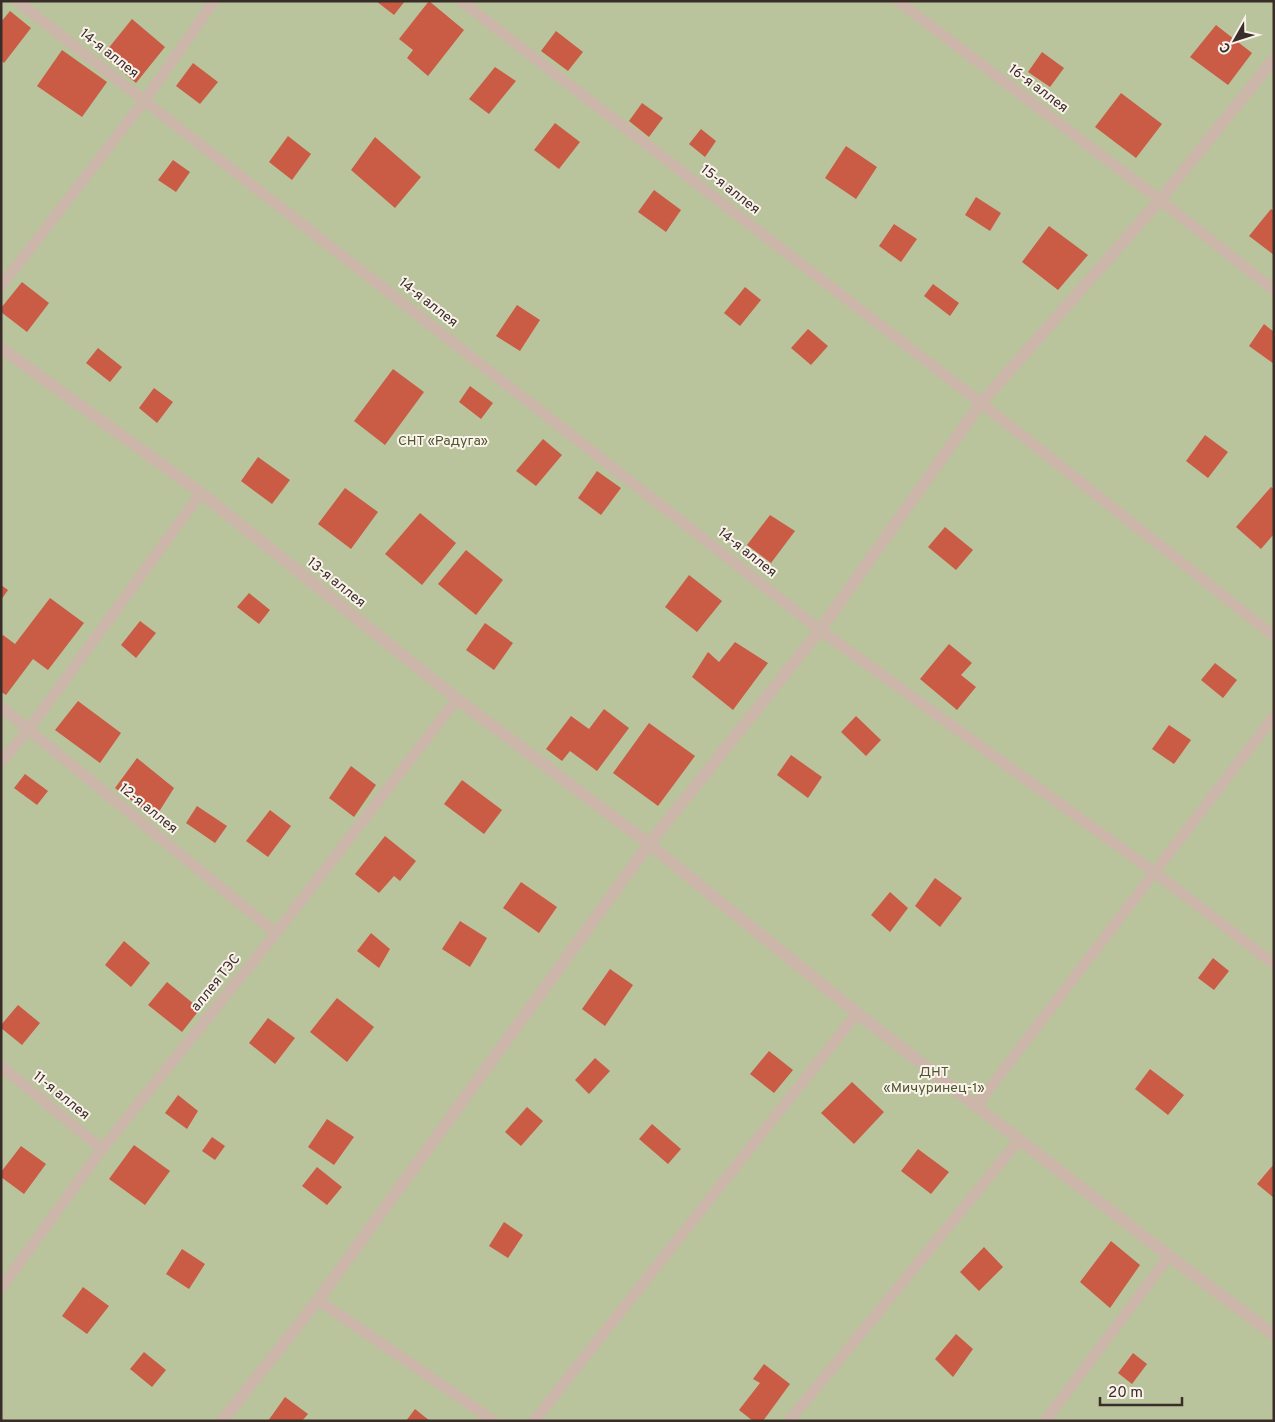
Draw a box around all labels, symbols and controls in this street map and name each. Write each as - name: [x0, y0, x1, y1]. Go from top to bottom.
- north arrow: [1210, 15, 1260, 65]
- street label: 14-я аллея: [76, 26, 142, 82]
- text: С: [1217, 38, 1235, 56]
- street label: 16-я аллея: [1005, 61, 1071, 117]
- street label: 15-я аллея: [697, 162, 763, 218]
- street label: 14-я аллея: [395, 275, 461, 331]
- park label: СНТ «Радуга»: [398, 433, 488, 450]
- street label: 14-я аллея: [714, 525, 780, 581]
- street label: 13-я аллея: [303, 554, 369, 612]
- street label: 12-я аллея: [115, 780, 181, 838]
- street label: аллея ТЭС: [188, 951, 244, 1015]
- park label: ДНТ «Мичуринец-1»: [883, 1064, 985, 1097]
- street label: 11-я аллея: [29, 1068, 93, 1124]
- scale bar: [1100, 1374, 1182, 1406]
- text: 20 m: [1108, 1384, 1143, 1403]

